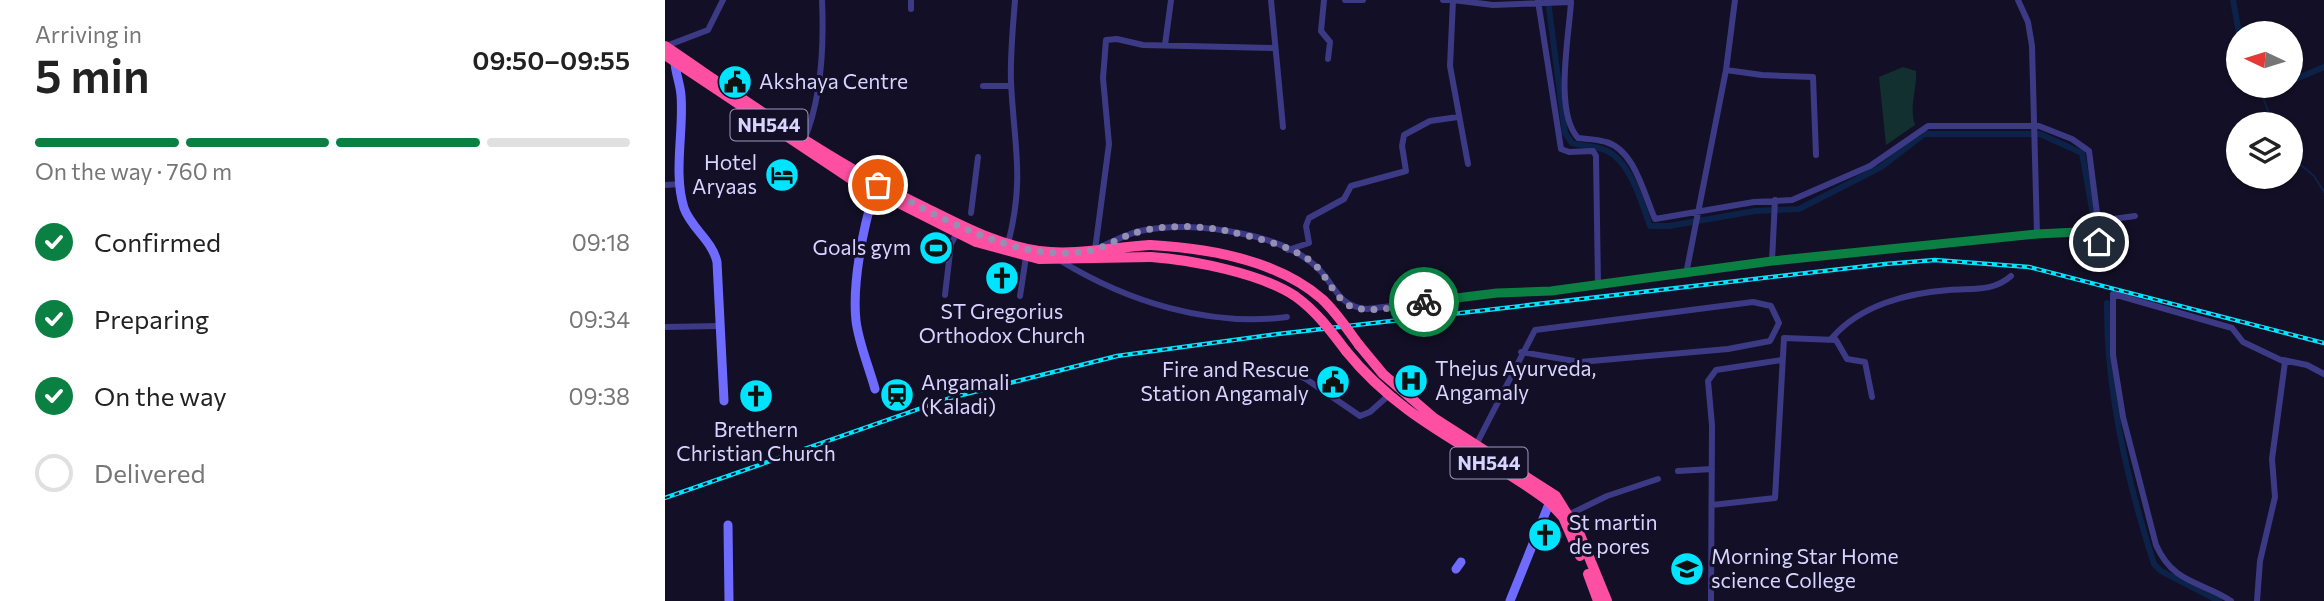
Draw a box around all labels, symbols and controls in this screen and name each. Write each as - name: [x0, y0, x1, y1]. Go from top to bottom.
- text: Arriving in: [35, 20, 142, 48]
- north arrow: [2226, 21, 2303, 98]
- map controls: [2226, 21, 2303, 189]
- text: 09:50–09:55: [472, 44, 630, 75]
- text: 5 min: [35, 46, 150, 102]
- public building icon: Akshaya Centre: [716, 63, 754, 101]
- place label: Akshaya Centre: [759, 68, 908, 93]
- road number: NH544: [731, 110, 807, 140]
- button: layers: [2226, 112, 2303, 189]
- place label: Hotel Aryaas: [692, 149, 757, 198]
- pin: [848, 155, 908, 215]
- hotel icon: Hotel Aryaas: [763, 156, 801, 194]
- text: On the way · 760 m: [35, 157, 232, 185]
- icon: bag: [859, 166, 897, 204]
- pin: [2069, 212, 2129, 272]
- icon: check: [35, 223, 73, 261]
- icon: home: [2080, 223, 2118, 261]
- text: Confirmed: [94, 226, 221, 257]
- text: 09:18: [572, 228, 630, 256]
- sports icon: Goals gym: [917, 229, 955, 267]
- place label: Goals gym: [813, 234, 911, 259]
- church icon: ST Gregorius Orthodox Church: [983, 259, 1021, 297]
- courier: [1389, 267, 1459, 337]
- icon: bike: [1405, 283, 1443, 321]
- place label: ST Gregorius Orthodox Church: [919, 298, 1085, 347]
- icon: check: [35, 300, 73, 338]
- text: Preparing: [94, 303, 209, 334]
- text: 09:34: [569, 305, 630, 333]
- place label: Thejus Ayurveda, Angamaly: [1435, 355, 1596, 404]
- place label: Fire and Rescue Station Angamaly: [1140, 356, 1309, 405]
- hospital icon: Thejus Ayurveda, Angamaly: [1392, 362, 1430, 400]
- public building icon: Fire and Rescue Station Angamaly: [1314, 363, 1352, 401]
- place label: Angamali (Kaladi): [921, 369, 1010, 418]
- station icon: Angamali (Kaladi): [878, 376, 916, 414]
- icon: check: [35, 377, 73, 415]
- church icon: Brethern Christian Church: [737, 377, 775, 415]
- text: On the way: [94, 380, 227, 411]
- text: 09:38: [569, 382, 630, 410]
- place label: Brethern Christian Church: [676, 416, 836, 465]
- road number: NH544: [1451, 447, 1527, 478]
- text: Delivered: [94, 457, 205, 488]
- place label: St martin de pores: [1569, 509, 1657, 558]
- church icon: St martin de pores: [1526, 516, 1564, 554]
- place label: Morning Star Home science College: [1711, 543, 1899, 592]
- school or university icon: Morning Star Home science College: [1668, 550, 1706, 588]

